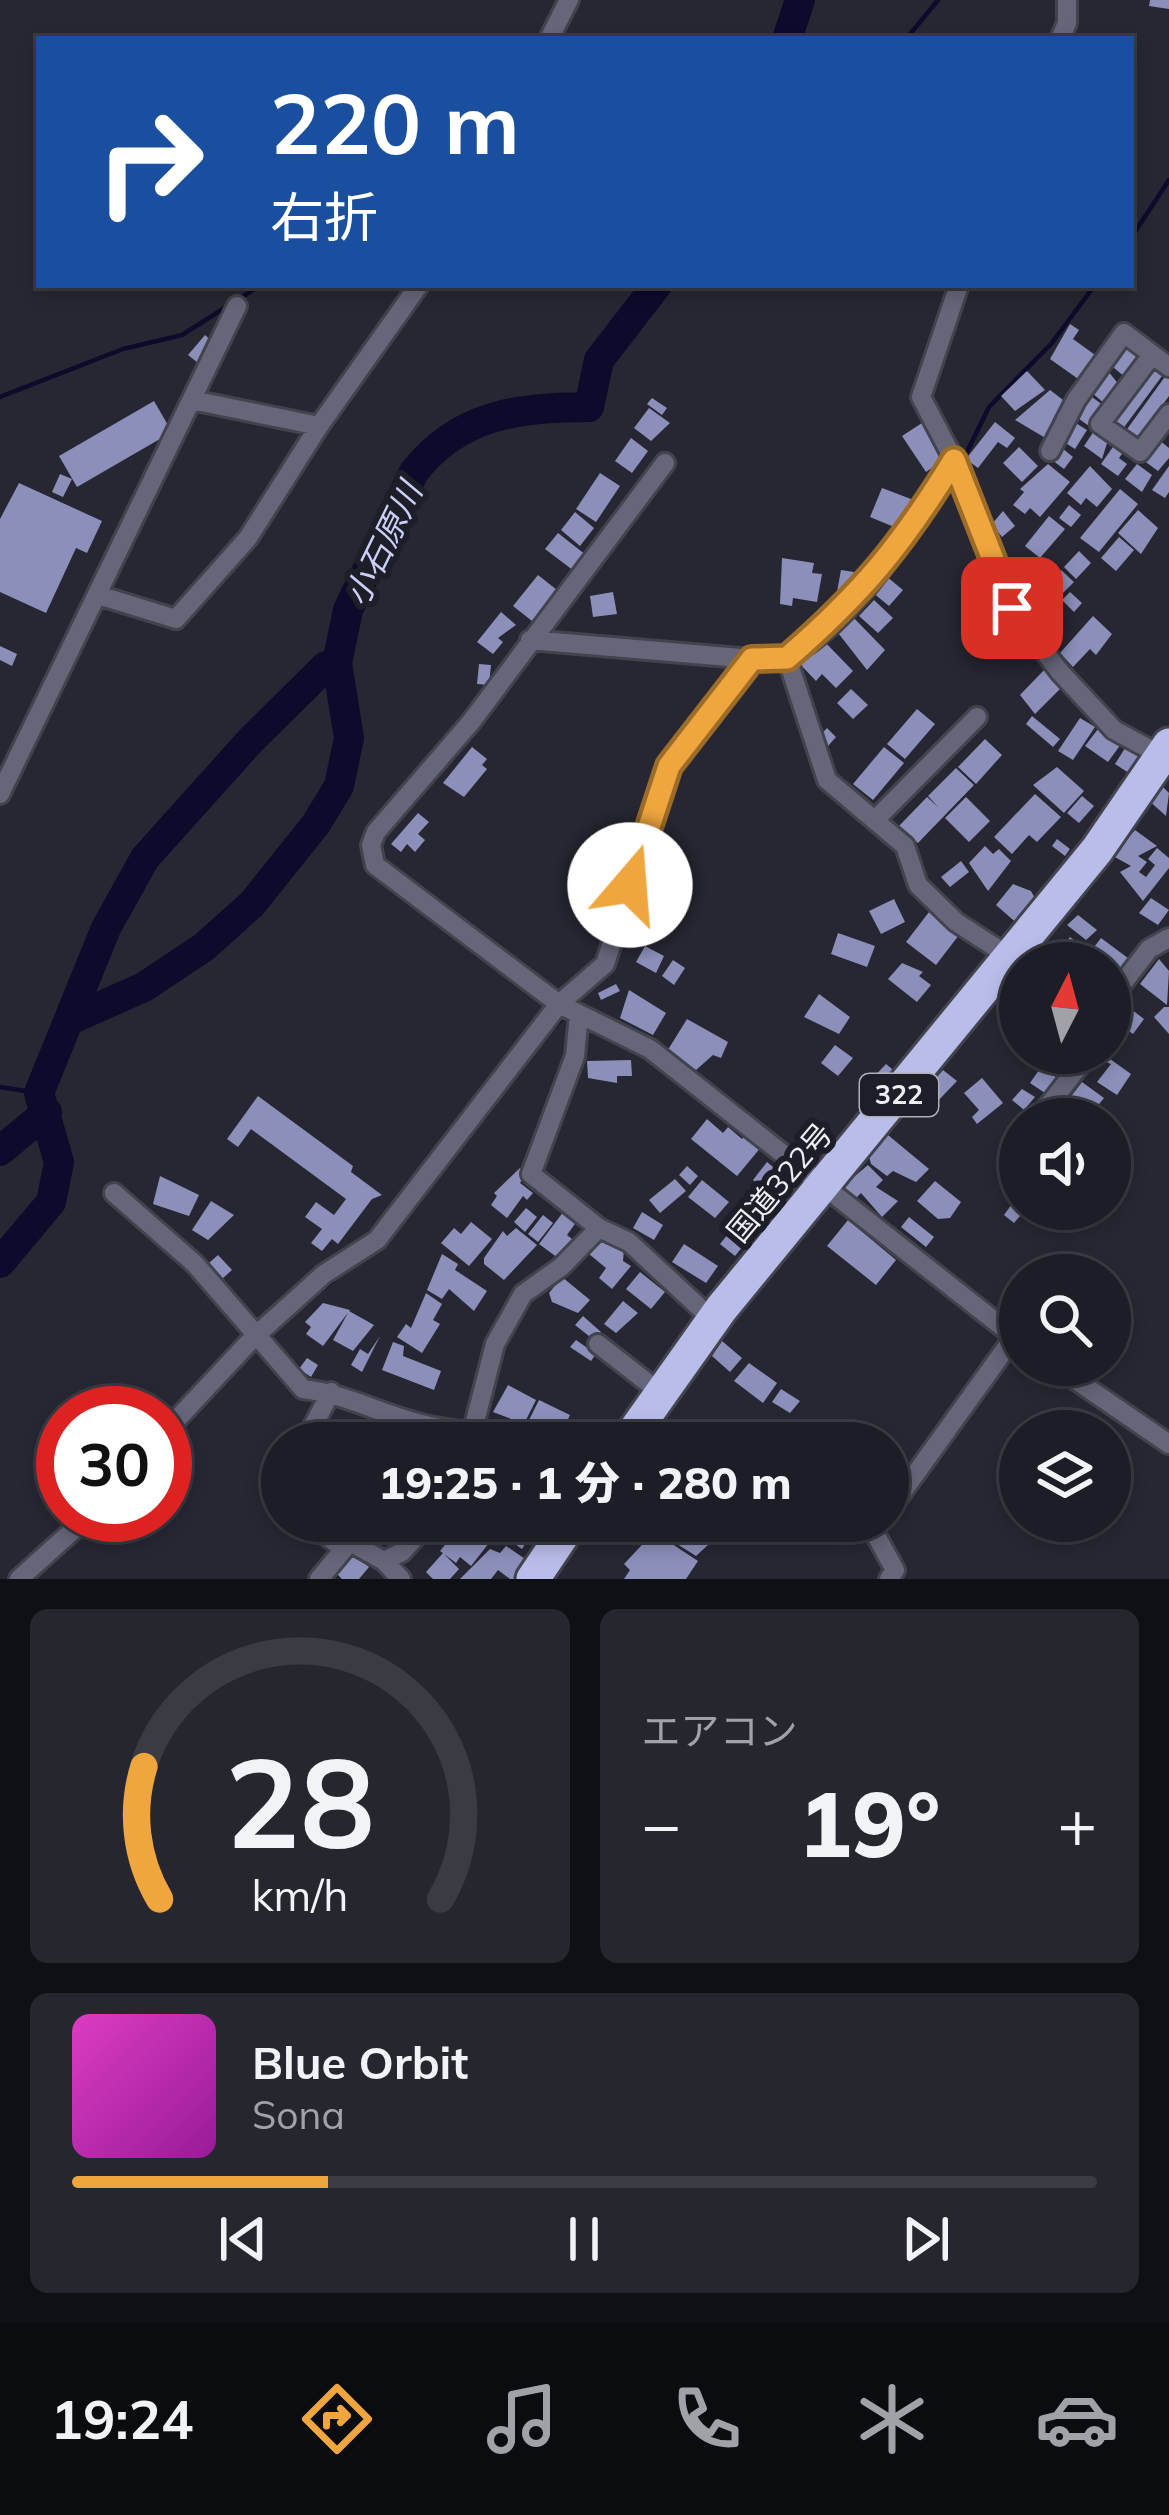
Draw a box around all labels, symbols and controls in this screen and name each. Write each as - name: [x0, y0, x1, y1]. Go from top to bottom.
- text: 220 m: [270, 70, 520, 175]
- icon: right: [72, 84, 228, 240]
- text: 右折: [270, 183, 378, 251]
- water label: 小石原川: [335, 473, 431, 612]
- pin: [961, 557, 1063, 659]
- icon: arrive: [979, 575, 1045, 641]
- position arrow: [567, 822, 693, 948]
- north arrow: [999, 942, 1131, 1074]
- map controls: [999, 942, 1131, 1542]
- road number: 322: [860, 1074, 938, 1116]
- button: sound: [999, 1098, 1131, 1230]
- street label: 国道322号: [718, 1115, 840, 1250]
- button: search: [999, 1254, 1131, 1386]
- speed limit sign: 30: [36, 1386, 192, 1542]
- button: layers: [999, 1410, 1131, 1542]
- text: 19:25 · 1 分 · 280 m: [378, 1454, 792, 1510]
- text: エアコン: [642, 1706, 798, 1755]
- text: 28: [225, 1723, 375, 1879]
- text: 19°: [798, 1767, 941, 1880]
- text: −: [642, 1782, 681, 1865]
- text: +: [1057, 1782, 1097, 1865]
- text: km/h: [251, 1868, 348, 1922]
- text: Blue Orbit: [252, 2034, 468, 2090]
- text: Sona: [252, 2090, 345, 2139]
- icon: previous: [210, 2206, 276, 2272]
- icon: pause: [551, 2206, 617, 2272]
- icon: next: [893, 2206, 959, 2272]
- icon: directions: [295, 2377, 379, 2461]
- icon: music: [480, 2377, 564, 2461]
- icon: phone: [665, 2377, 749, 2461]
- icon: climate: [850, 2377, 934, 2461]
- icon: car: [1035, 2377, 1119, 2461]
- text: 19:24: [51, 2385, 194, 2453]

